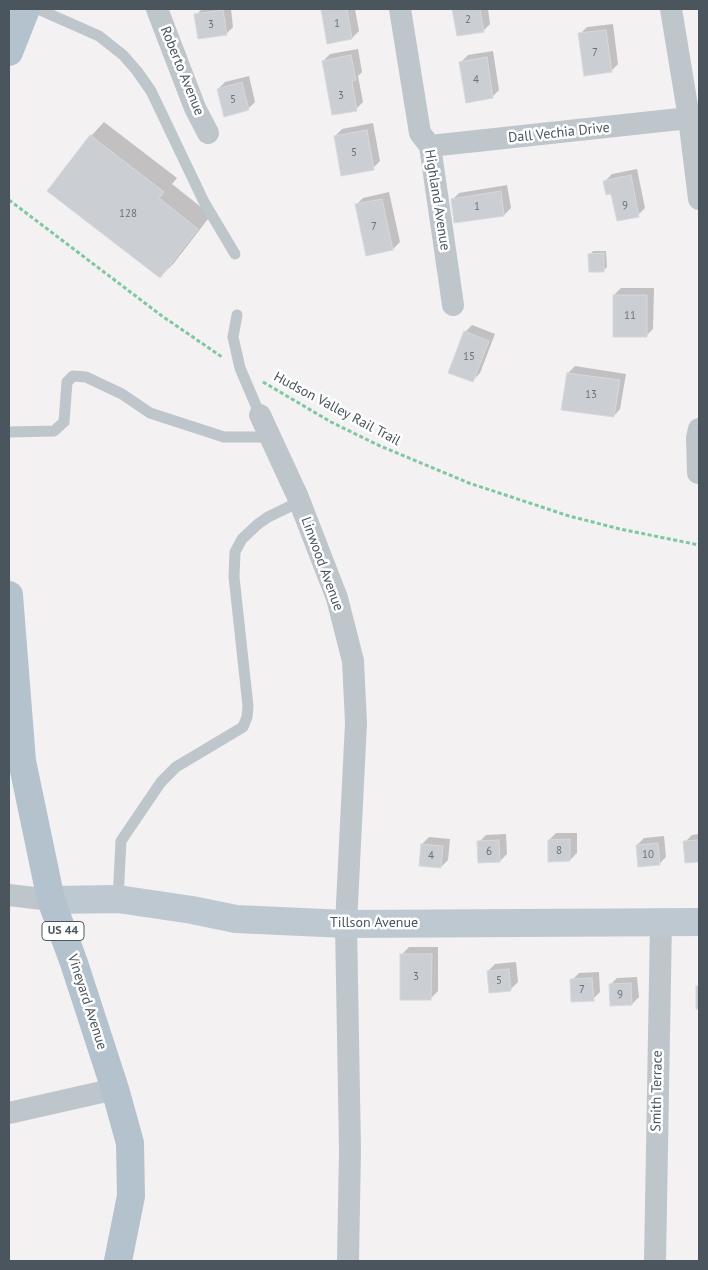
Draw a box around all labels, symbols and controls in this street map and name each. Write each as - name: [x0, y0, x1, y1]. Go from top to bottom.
- house number: 2: [465, 13, 471, 27]
- house number: 1: [334, 17, 340, 31]
- house number: 3: [208, 18, 214, 32]
- street label: Roberto Avenue: [156, 24, 208, 118]
- house number: 7: [592, 46, 598, 60]
- house number: 4: [473, 73, 479, 87]
- house number: 3: [338, 89, 344, 103]
- house number: 5: [230, 93, 236, 107]
- street label: Dall Vechia Drive: [507, 119, 611, 147]
- house number: 5: [351, 146, 357, 160]
- street label: Highland Avenue: [421, 148, 453, 252]
- house number: 9: [622, 199, 628, 213]
- house number: 1: [474, 200, 480, 214]
- house number: 128: [119, 207, 137, 221]
- house number: 7: [371, 220, 377, 234]
- house number: 11: [624, 309, 636, 323]
- house number: 15: [463, 350, 475, 364]
- street label: Hudson Valley Rail Trail: [271, 368, 403, 450]
- house number: 13: [585, 388, 597, 402]
- street label: Linwood Avenue: [297, 515, 347, 613]
- house number: 8: [556, 844, 562, 858]
- house number: 6: [486, 845, 492, 859]
- house number: 10: [642, 848, 654, 862]
- house number: 4: [428, 849, 434, 863]
- street label: Tillson Avenue: [330, 915, 418, 931]
- road number: US 44: [42, 921, 84, 940]
- street label: Vineyard Avenue: [64, 952, 110, 1052]
- house number: 3: [413, 970, 419, 984]
- house number: 5: [496, 974, 502, 988]
- house number: 7: [579, 983, 585, 997]
- house number: 9: [617, 988, 623, 1002]
- street label: Smith Terrace: [648, 1050, 666, 1132]

